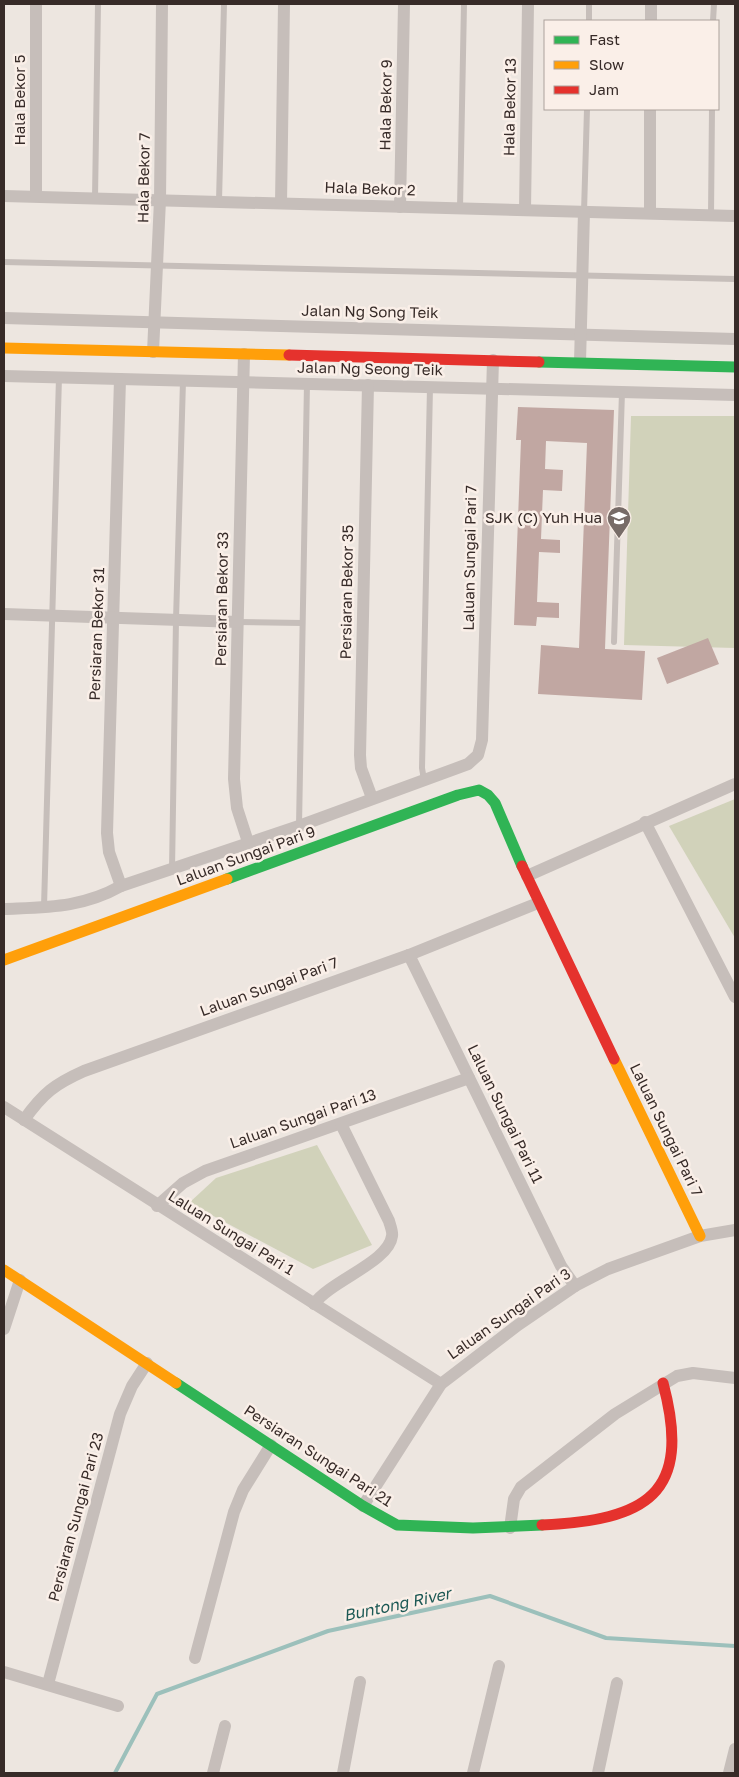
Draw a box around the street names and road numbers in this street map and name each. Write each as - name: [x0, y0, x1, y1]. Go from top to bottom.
- street label: Hala Bekor 5: [10, 54, 28, 146]
- street label: Hala Bekor 13: [499, 58, 519, 156]
- street label: Hala Bekor 9: [375, 59, 395, 151]
- street label: Hala Bekor 7: [133, 133, 153, 223]
- street label: Hala Bekor 2: [324, 177, 416, 199]
- street label: Jalan Ng Song Teik: [301, 301, 439, 321]
- street label: Jalan Ng Seong Teik: [297, 358, 444, 378]
- street label: Laluan Sungai Pari 7: [459, 485, 479, 631]
- street label: Persiaran Bekor 35: [336, 524, 356, 660]
- street label: Persiaran Bekor 33: [211, 531, 231, 667]
- street label: Persiaran Bekor 31: [85, 567, 107, 701]
- street label: Laluan Sungai Pari 9: [174, 822, 318, 889]
- street label: Laluan Sungai Pari 7: [197, 953, 340, 1019]
- street label: Laluan Sungai Pari 11: [464, 1041, 547, 1186]
- street label: Laluan Sungai Pari 7: [627, 1060, 707, 1199]
- street label: Laluan Sungai Pari 13: [227, 1085, 378, 1152]
- street label: Laluan Sungai Pari 1: [165, 1186, 298, 1278]
- street label: Laluan Sungai Pari 3: [443, 1264, 574, 1363]
- street label: Persiaran Sungai Pari 21: [241, 1401, 396, 1510]
- street label: Persiaran Sungai Pari 23: [44, 1430, 106, 1603]

